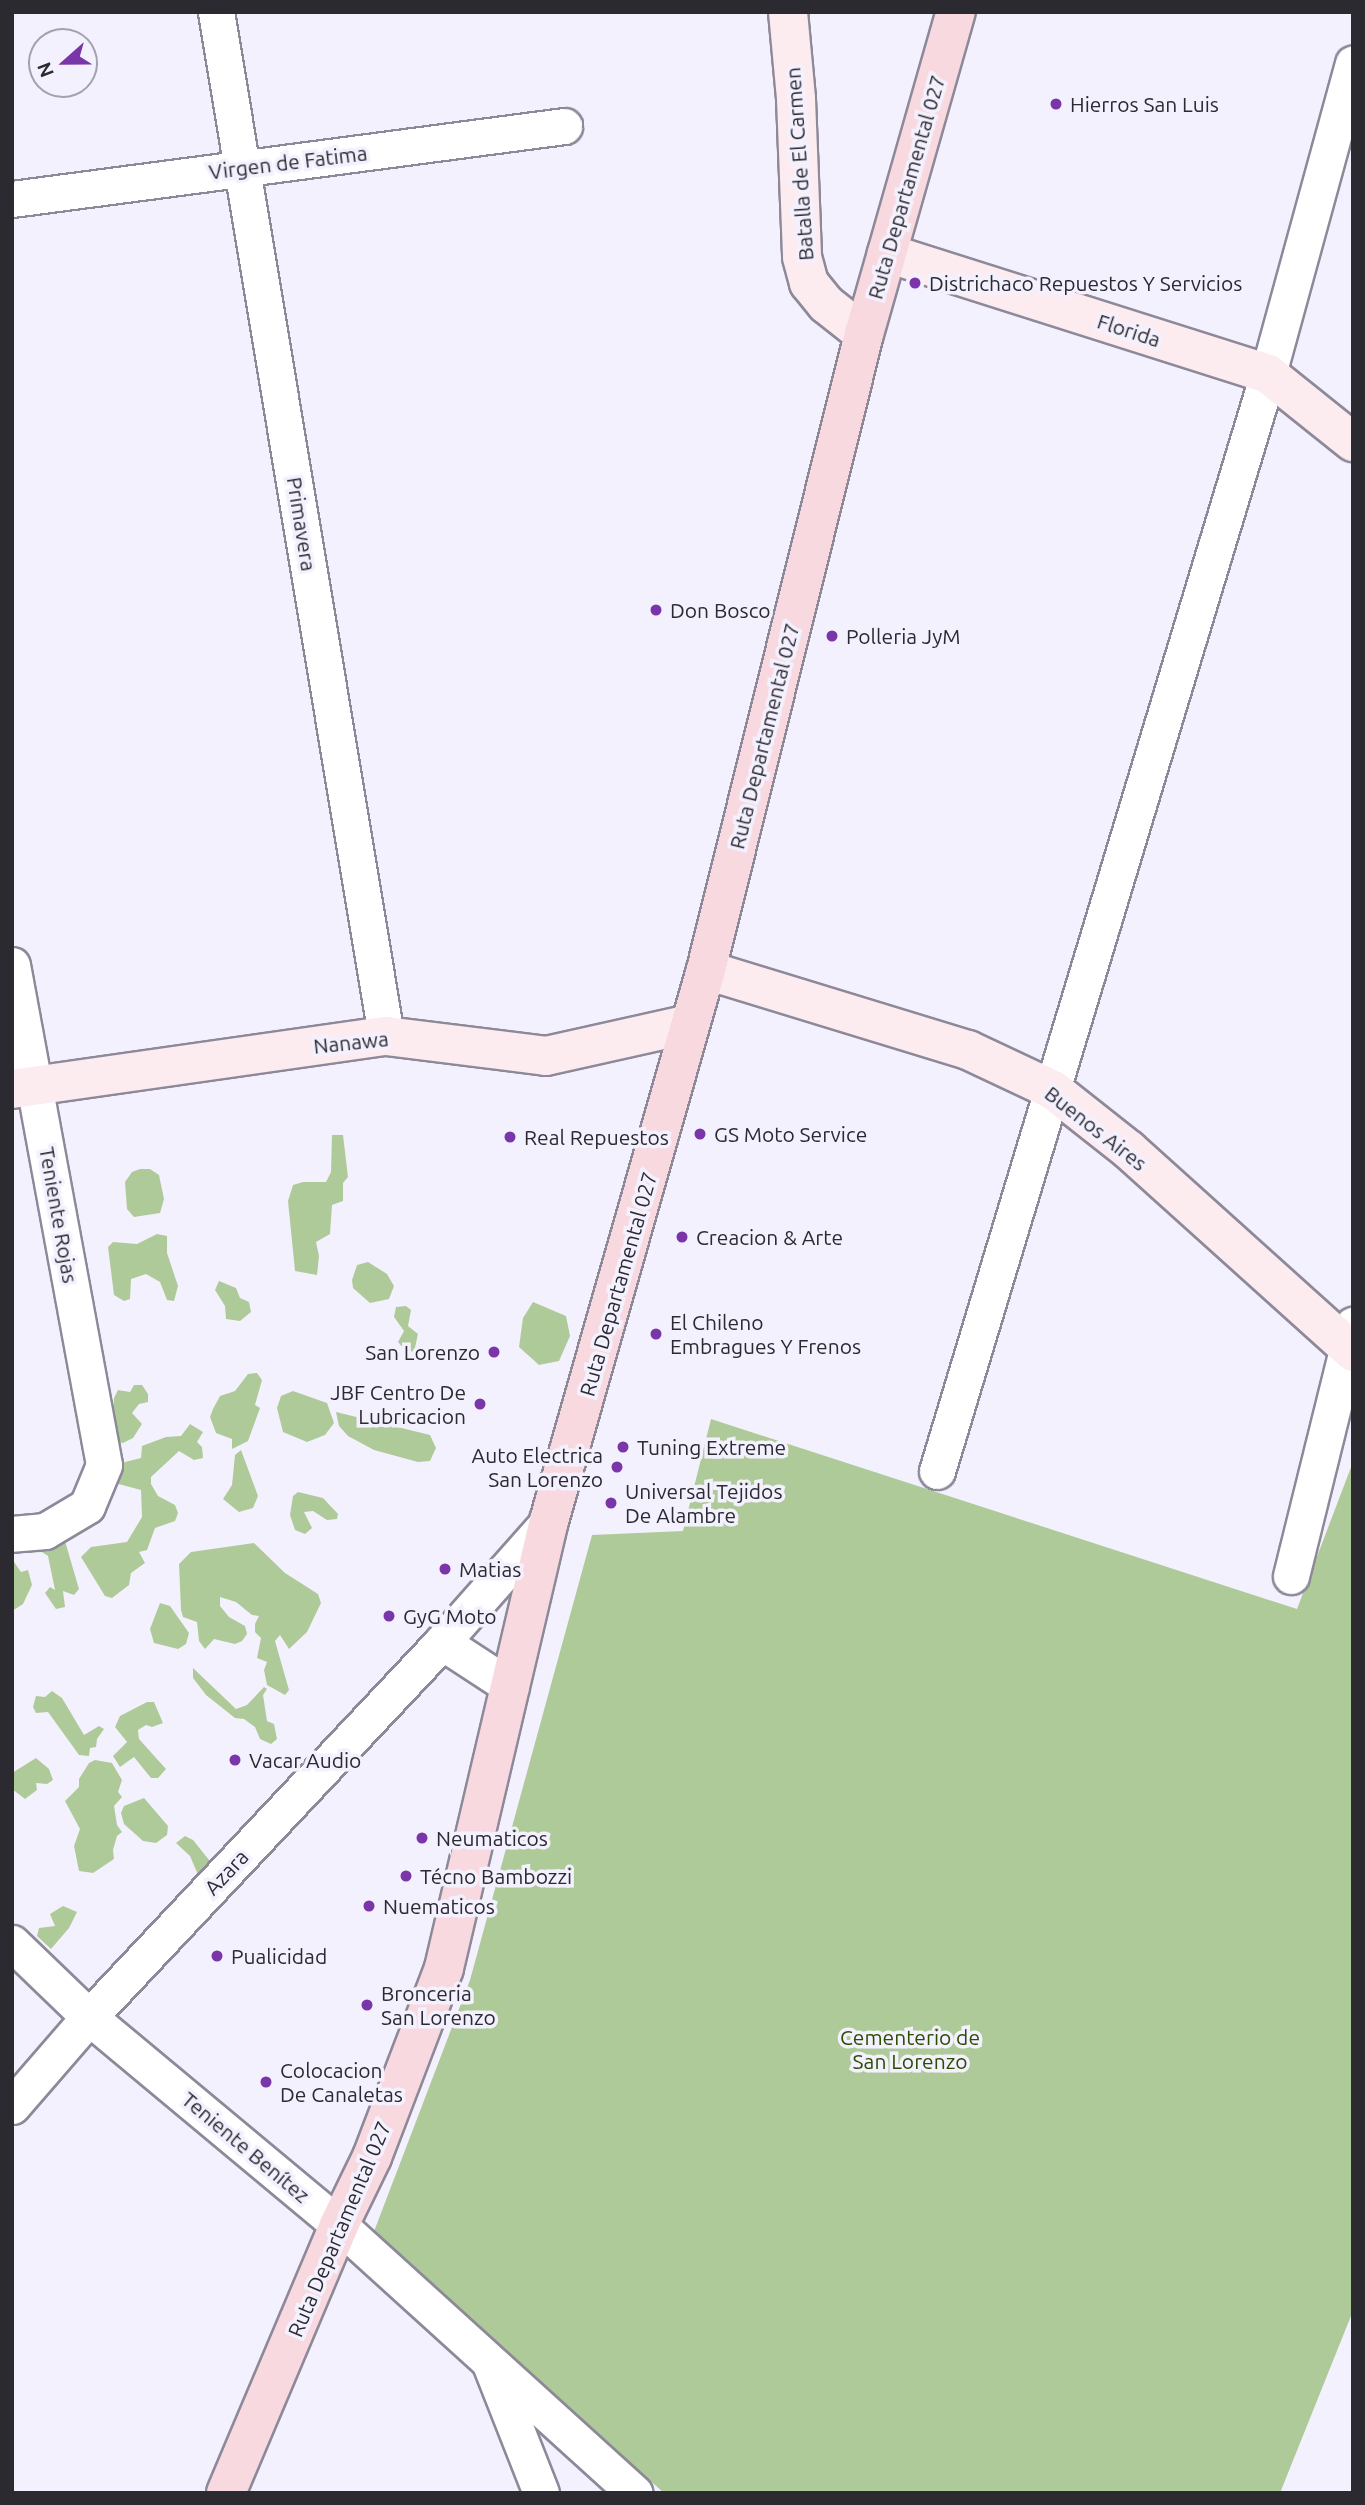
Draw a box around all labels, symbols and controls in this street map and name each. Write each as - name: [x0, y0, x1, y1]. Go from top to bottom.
- north arrow: [28, 28, 98, 98]
- text: N: [32, 59, 58, 80]
- street label: Batalla de El Carmen: [780, 66, 818, 262]
- street label: Ruta Departamental 027: [862, 72, 950, 302]
- place label: Hierros San Luis: [1070, 91, 1219, 117]
- marker: Hierros San Luis: [1048, 96, 1064, 112]
- street label: Virgen de Fatima: [207, 140, 369, 184]
- place label: Districhaco Repuestos Y Servicios: [929, 270, 1242, 296]
- marker: Districhaco Repuestos Y Servicios: [907, 275, 923, 291]
- street label: Florida: [1094, 308, 1164, 352]
- street label: Primavera: [282, 475, 322, 573]
- place label: Don Bosco: [670, 597, 771, 623]
- marker: Don Bosco: [648, 602, 664, 618]
- street label: Ruta Departamental 027: [724, 620, 804, 852]
- place label: Polleria JyM: [846, 623, 961, 649]
- marker: Polleria JyM: [824, 628, 840, 644]
- street label: Nanawa: [312, 1026, 390, 1058]
- street label: Buenos Aires: [1040, 1080, 1152, 1176]
- place label: GS Moto Service: [714, 1121, 867, 1147]
- place label: Real Repuestos: [524, 1124, 669, 1150]
- marker: GS Moto Service: [692, 1126, 708, 1142]
- marker: Real Repuestos: [502, 1129, 518, 1145]
- street label: Teniente Rojas: [35, 1145, 83, 1285]
- street label: Ruta Departamental 027: [574, 1169, 662, 1399]
- place label: Creacion & Arte: [696, 1224, 843, 1250]
- marker: Creacion & Arte: [674, 1229, 690, 1245]
- place label: El Chileno Embragues Y Frenos: [670, 1309, 861, 1359]
- marker: El Chileno Embragues Y Frenos: [648, 1326, 664, 1342]
- place label: San Lorenzo: [365, 1339, 480, 1365]
- marker: San Lorenzo: [486, 1344, 502, 1360]
- place label: JBF Centro De Lubricacion: [330, 1379, 466, 1429]
- marker: JBF Centro De Lubricacion: [472, 1396, 488, 1412]
- place label: Tuning Extreme: [637, 1434, 786, 1460]
- marker: Tuning Extreme: [615, 1439, 631, 1455]
- place label: Auto Electrica San Lorenzo: [472, 1442, 603, 1492]
- marker: Auto Electrica San Lorenzo: [609, 1459, 625, 1475]
- place label: Universal Tejidos De Alambre: [625, 1478, 783, 1528]
- marker: Universal Tejidos De Alambre: [603, 1495, 619, 1511]
- place label: Matias: [459, 1556, 521, 1582]
- marker: Matias: [437, 1561, 453, 1577]
- place label: GyG Moto: [403, 1603, 497, 1629]
- marker: GyG Moto: [381, 1608, 397, 1624]
- place label: Vacar Audio: [249, 1747, 361, 1773]
- marker: Vacar Audio: [227, 1752, 243, 1768]
- place label: Neumaticos: [436, 1825, 548, 1851]
- marker: Neumaticos: [414, 1830, 430, 1846]
- street label: Azara: [199, 1844, 253, 1900]
- place label: Técno Bambozzi: [420, 1863, 572, 1889]
- marker: Técno Bambozzi: [398, 1868, 414, 1884]
- place label: Nuematicos: [383, 1893, 495, 1919]
- marker: Nuematicos: [361, 1898, 377, 1914]
- place label: Pualicidad: [231, 1943, 327, 1969]
- marker: Pualicidad: [209, 1948, 225, 1964]
- place label: Bronceria San Lorenzo: [381, 1980, 496, 2030]
- marker: Bronceria San Lorenzo: [359, 1997, 375, 2013]
- park label: Cementerio de San Lorenzo: [840, 2024, 980, 2074]
- place label: Colocacion De Canaletas: [280, 2057, 403, 2107]
- marker: Colocacion De Canaletas: [258, 2074, 274, 2090]
- street label: Teniente Benítez: [177, 2086, 315, 2208]
- street label: Ruta Departamental 027: [282, 2117, 396, 2341]

